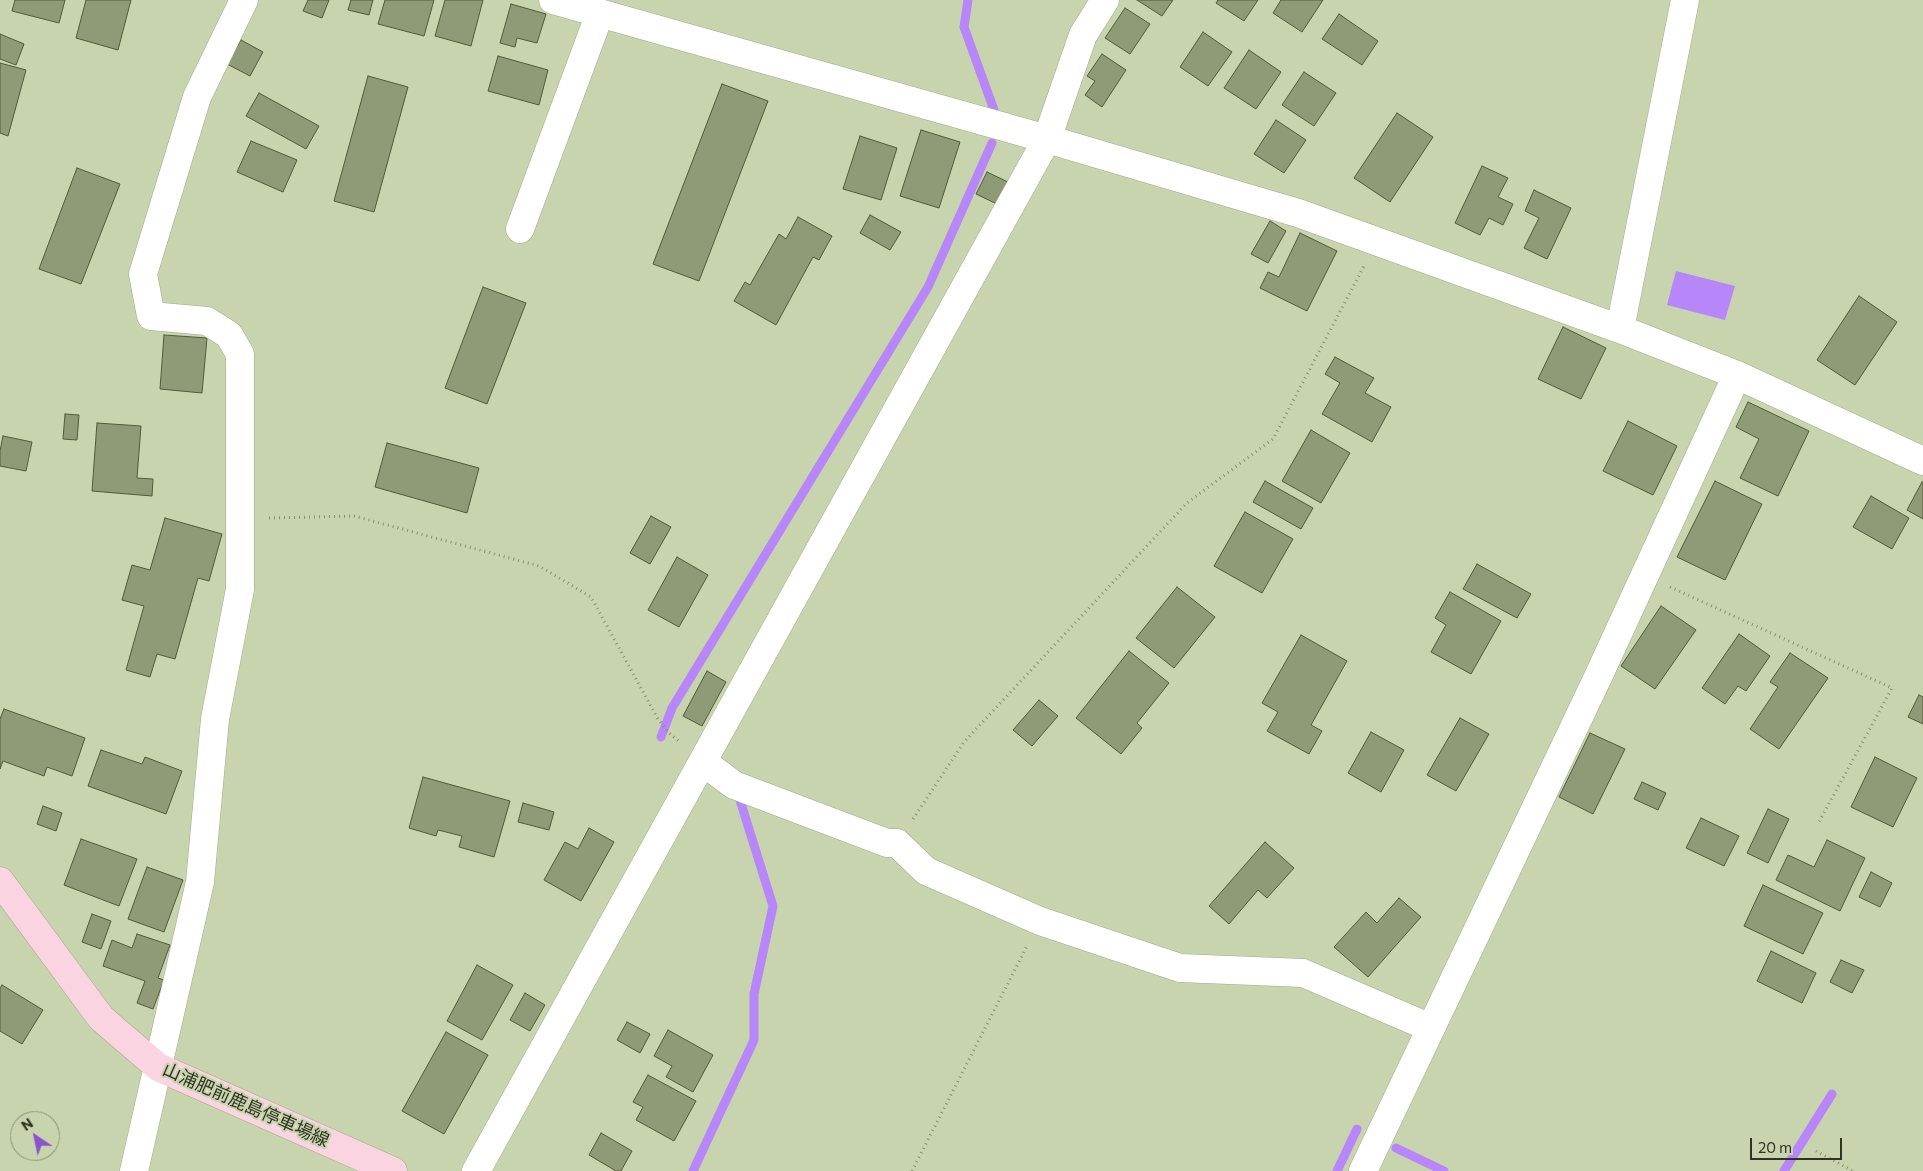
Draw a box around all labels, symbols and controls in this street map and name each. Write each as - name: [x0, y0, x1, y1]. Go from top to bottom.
- street label: 山浦肥前鹿島停車場線: [159, 1059, 333, 1151]
- north arrow: [10, 1111, 60, 1161]
- text: N: [18, 1114, 36, 1134]
- scale bar: [1753, 1128, 1846, 1160]
- text: 20 m: [1758, 1138, 1792, 1156]

